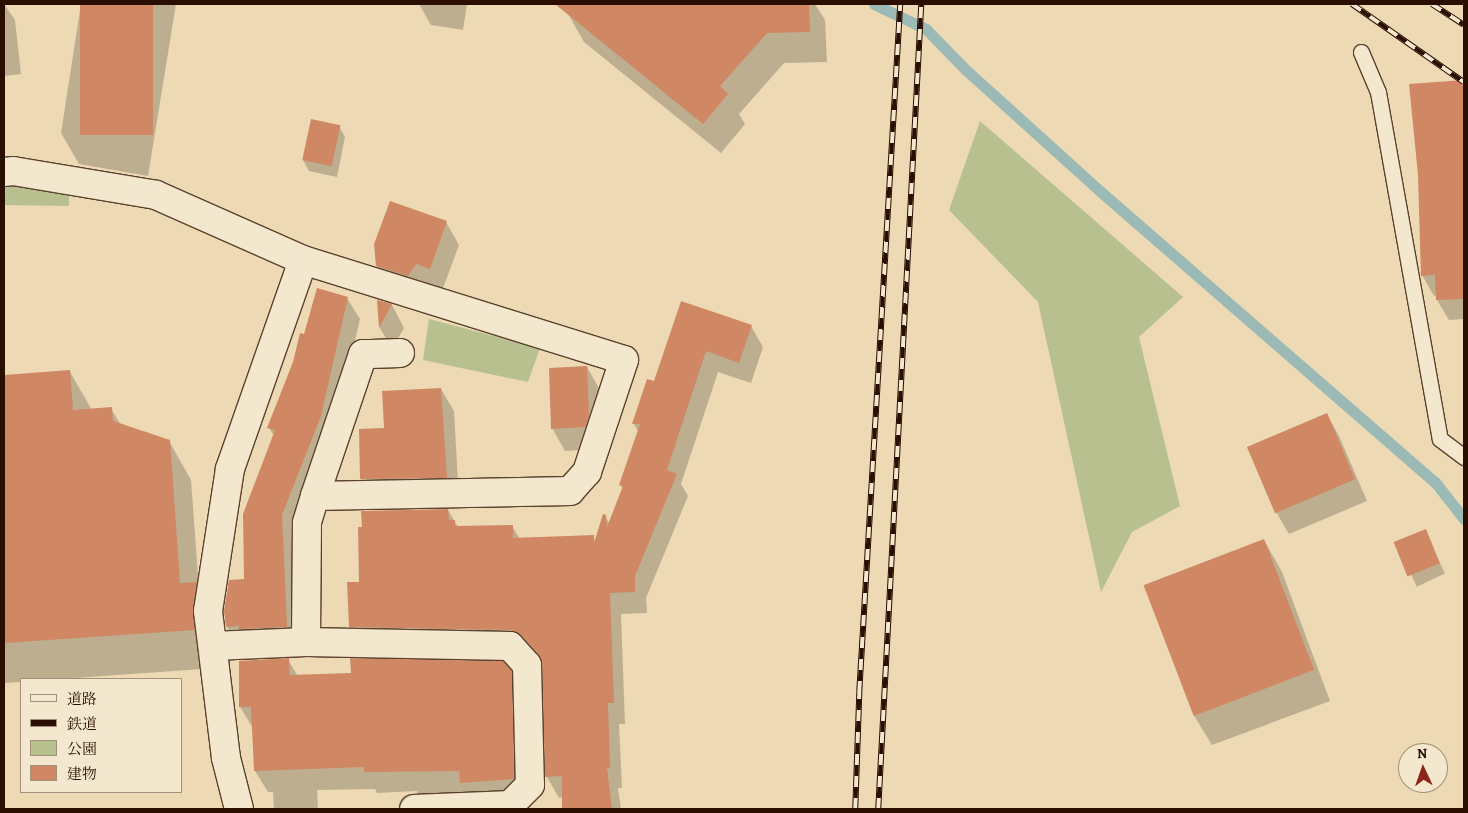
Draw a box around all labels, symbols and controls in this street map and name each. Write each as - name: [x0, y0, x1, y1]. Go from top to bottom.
- legend: [20, 678, 182, 793]
- text: 道路: [67, 689, 97, 709]
- text: 鉄道: [67, 714, 97, 734]
- text: 公園: [67, 739, 97, 759]
- north arrow: [1398, 743, 1448, 793]
- text: N: [1417, 744, 1428, 763]
- text: 建物: [67, 764, 97, 784]

